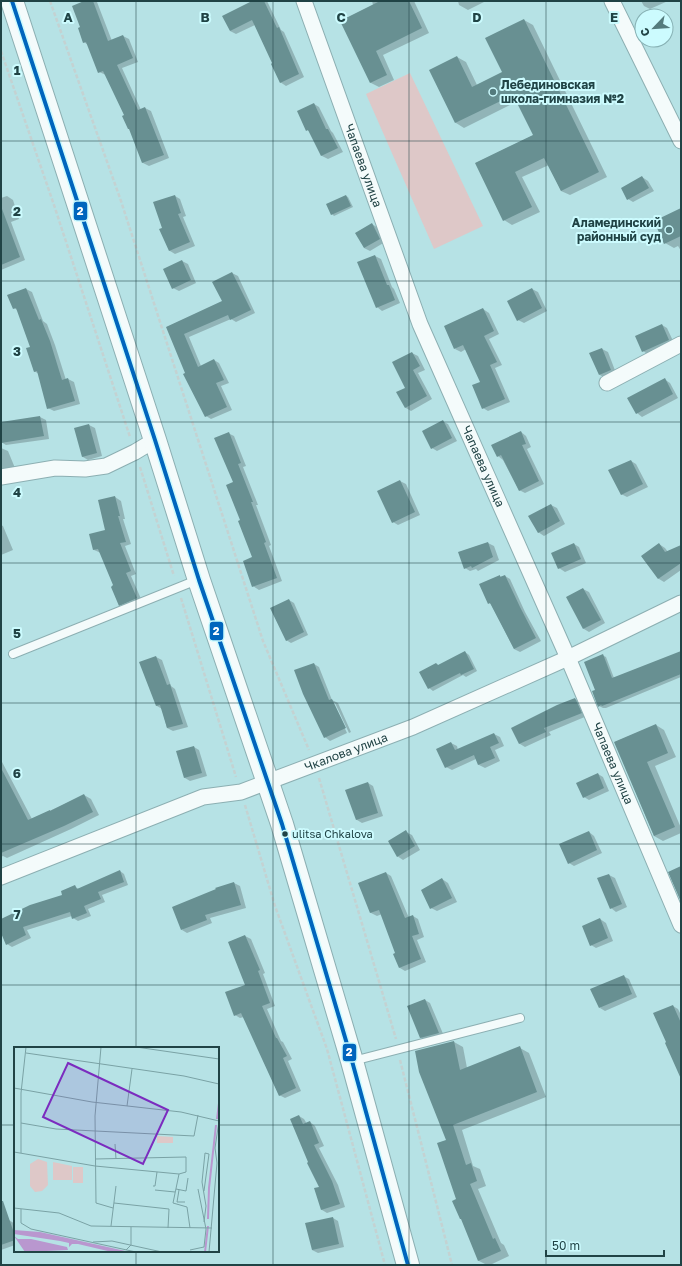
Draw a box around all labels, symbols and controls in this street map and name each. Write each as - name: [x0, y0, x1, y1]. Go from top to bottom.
- north arrow: [634, 8, 674, 48]
- text: A: [63, 9, 73, 25]
- text: B: [200, 9, 210, 25]
- text: C: [336, 9, 346, 25]
- text: D: [472, 9, 482, 25]
- text: E: [610, 9, 618, 25]
- text: С: [637, 26, 652, 39]
- text: 1: [14, 62, 21, 78]
- place label: Лебединовская школа-гимназия №2: [501, 77, 624, 106]
- marker: Лебединовская школа-гимназия №2: [488, 87, 498, 97]
- street label: Чапаева улица: [342, 122, 385, 209]
- line badge: 2: [73, 201, 88, 221]
- text: 2: [13, 203, 21, 219]
- text: 2: [77, 204, 84, 217]
- place label: Аламединский районный суд: [572, 215, 661, 244]
- marker: Аламединский районный суд: [664, 225, 674, 235]
- text: 3: [13, 343, 21, 359]
- street label: Чапаева улица: [459, 423, 508, 509]
- text: 4: [13, 484, 21, 500]
- line badge: 2: [209, 621, 224, 641]
- text: 2: [213, 624, 220, 637]
- text: 5: [13, 625, 21, 641]
- street label: Чапаева улица: [589, 720, 637, 806]
- street label: Чкалова улица: [302, 729, 390, 774]
- text: 6: [13, 765, 21, 781]
- place label: ulitsa Chkalova: [292, 827, 373, 840]
- marker: ulitsa Chkalova: [280, 829, 290, 839]
- text: 7: [13, 906, 21, 922]
- line badge: 2: [342, 1043, 357, 1062]
- text: 2: [346, 1045, 353, 1058]
- inset map: [14, 1047, 219, 1252]
- scale bar: [546, 1232, 664, 1258]
- text: 50 m: [552, 1238, 580, 1253]

